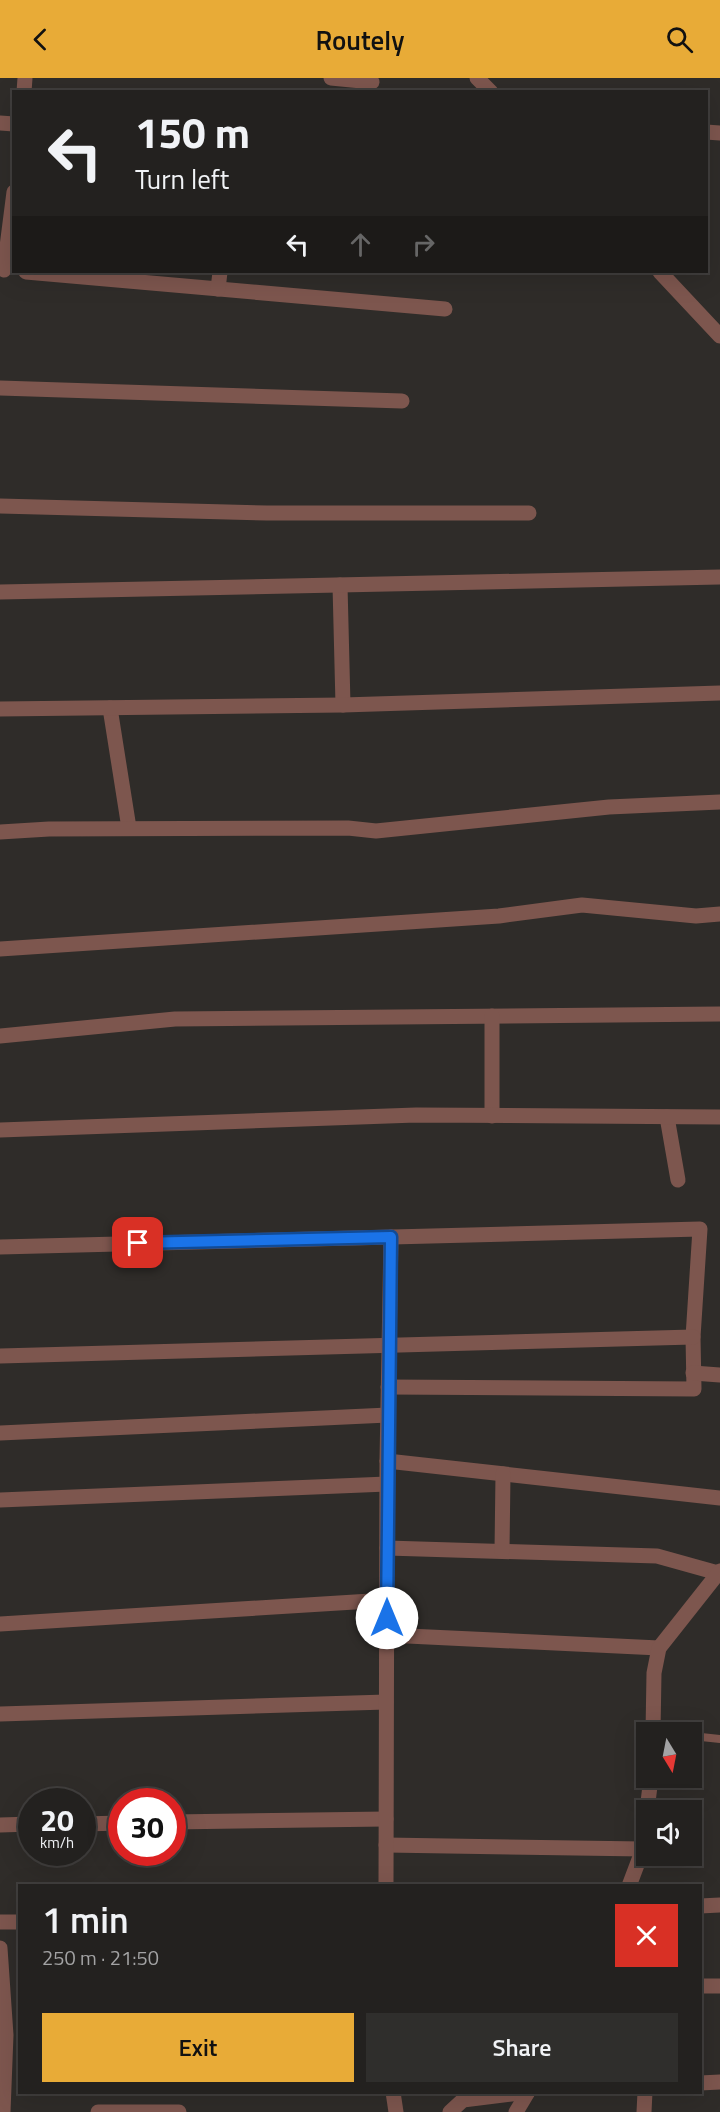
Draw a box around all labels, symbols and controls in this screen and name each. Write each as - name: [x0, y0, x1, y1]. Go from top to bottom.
- text: Routely: [316, 19, 404, 60]
- icon: back: [24, 23, 57, 56]
- icon: search: [663, 23, 696, 56]
- text: 150 m: [135, 100, 250, 164]
- icon: left: [36, 114, 114, 192]
- text: Turn left: [135, 158, 229, 199]
- icon: left: [281, 228, 314, 261]
- icon: ahead: [344, 228, 377, 261]
- icon: right: [407, 228, 440, 261]
- pin: [112, 1217, 163, 1268]
- icon: arrive: [121, 1226, 154, 1259]
- position arrow: [355, 1586, 419, 1650]
- north arrow: [636, 1722, 702, 1788]
- map controls: [636, 1722, 702, 1866]
- speed limit sign: 30: [108, 1788, 186, 1866]
- text: 20: [40, 1797, 74, 1843]
- button: sound: [636, 1800, 702, 1866]
- text: km/h: [40, 1831, 74, 1854]
- text: 1 min: [42, 1892, 129, 1947]
- button: close: [615, 1904, 678, 1967]
- text: 250 m · 21:50: [42, 1942, 159, 1973]
- button: Exit: [42, 2013, 354, 2082]
- button: Share: [366, 2013, 678, 2082]

